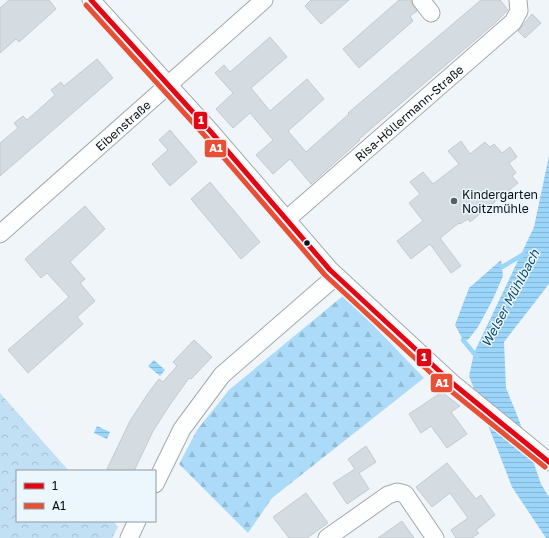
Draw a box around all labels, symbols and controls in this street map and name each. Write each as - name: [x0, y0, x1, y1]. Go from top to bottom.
- street label: Risa-Höllermann-Straße: [352, 62, 466, 164]
- street label: Eibenstraße: [92, 97, 153, 154]
- line badge: 1: [193, 111, 208, 130]
- text: 1: [198, 113, 204, 126]
- line badge: A1: [204, 139, 227, 158]
- text: A1: [209, 141, 223, 154]
- place label: Kindergarten Noitzmühle: [462, 187, 538, 216]
- marker: Kindergarten Noitzmühle: [449, 196, 459, 206]
- unlabelled marker: [302, 238, 312, 248]
- water label: Welser Mühlbach: [478, 246, 543, 349]
- line badge: 1: [416, 348, 432, 367]
- text: 1: [421, 350, 427, 363]
- line badge: A1: [430, 373, 453, 393]
- text: A1: [435, 376, 449, 389]
- legend: [16, 470, 156, 522]
- text: 1: [52, 478, 58, 493]
- text: A1: [52, 498, 66, 513]

